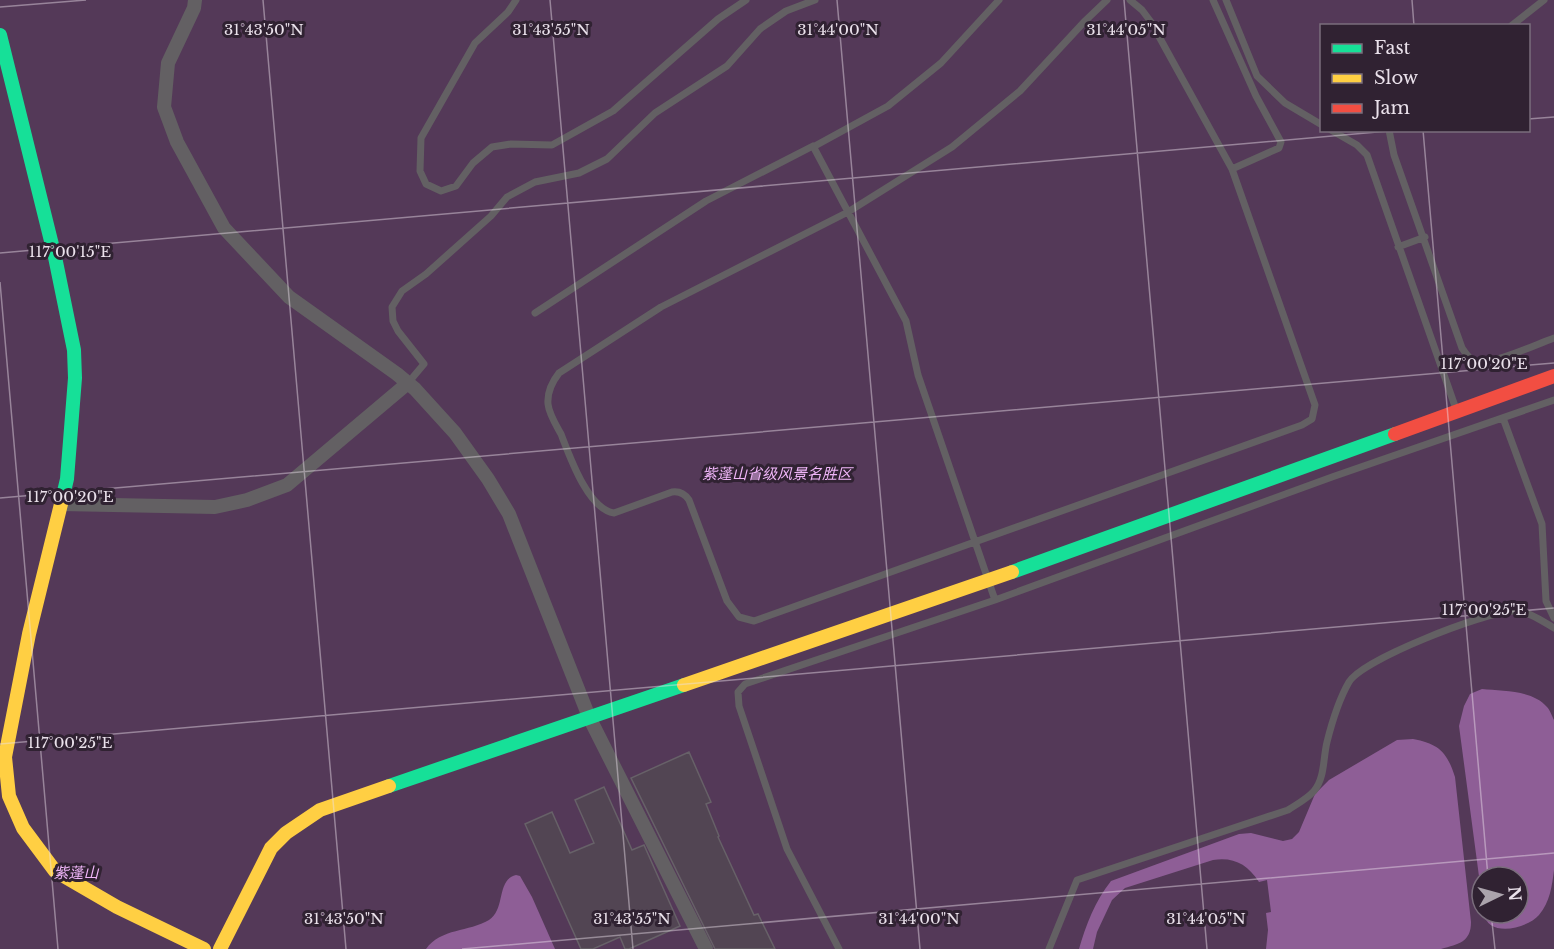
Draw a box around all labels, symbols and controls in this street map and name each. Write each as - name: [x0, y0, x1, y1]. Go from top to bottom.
- text: 31°43'50"N: [224, 20, 304, 39]
- text: 31°43'55"N: [512, 20, 590, 39]
- text: 31°44'00"N: [797, 20, 879, 39]
- text: 31°44'05"N: [1086, 20, 1166, 39]
- legend: [1320, 24, 1530, 132]
- text: Fast: [1374, 37, 1411, 59]
- text: Slow: [1374, 67, 1419, 89]
- text: Jam: [1372, 97, 1410, 119]
- text: 117°00'15"E: [29, 242, 111, 261]
- text: 117°00'20"E: [1440, 354, 1528, 373]
- park label: 紫蓬山省级风景名胜区: [702, 464, 854, 483]
- text: 117°00'20"E: [26, 487, 114, 506]
- text: 117°00'25"E: [1442, 600, 1527, 619]
- text: 117°00'25"E: [28, 733, 113, 752]
- park label: 紫蓬山: [53, 863, 99, 882]
- north arrow: [1470, 865, 1530, 925]
- text: N: [1504, 885, 1526, 902]
- text: 31°43'50"N: [304, 909, 384, 928]
- text: 31°43'55"N: [593, 909, 671, 928]
- text: 31°44'00"N: [878, 909, 960, 928]
- text: 31°44'05"N: [1166, 909, 1246, 928]

